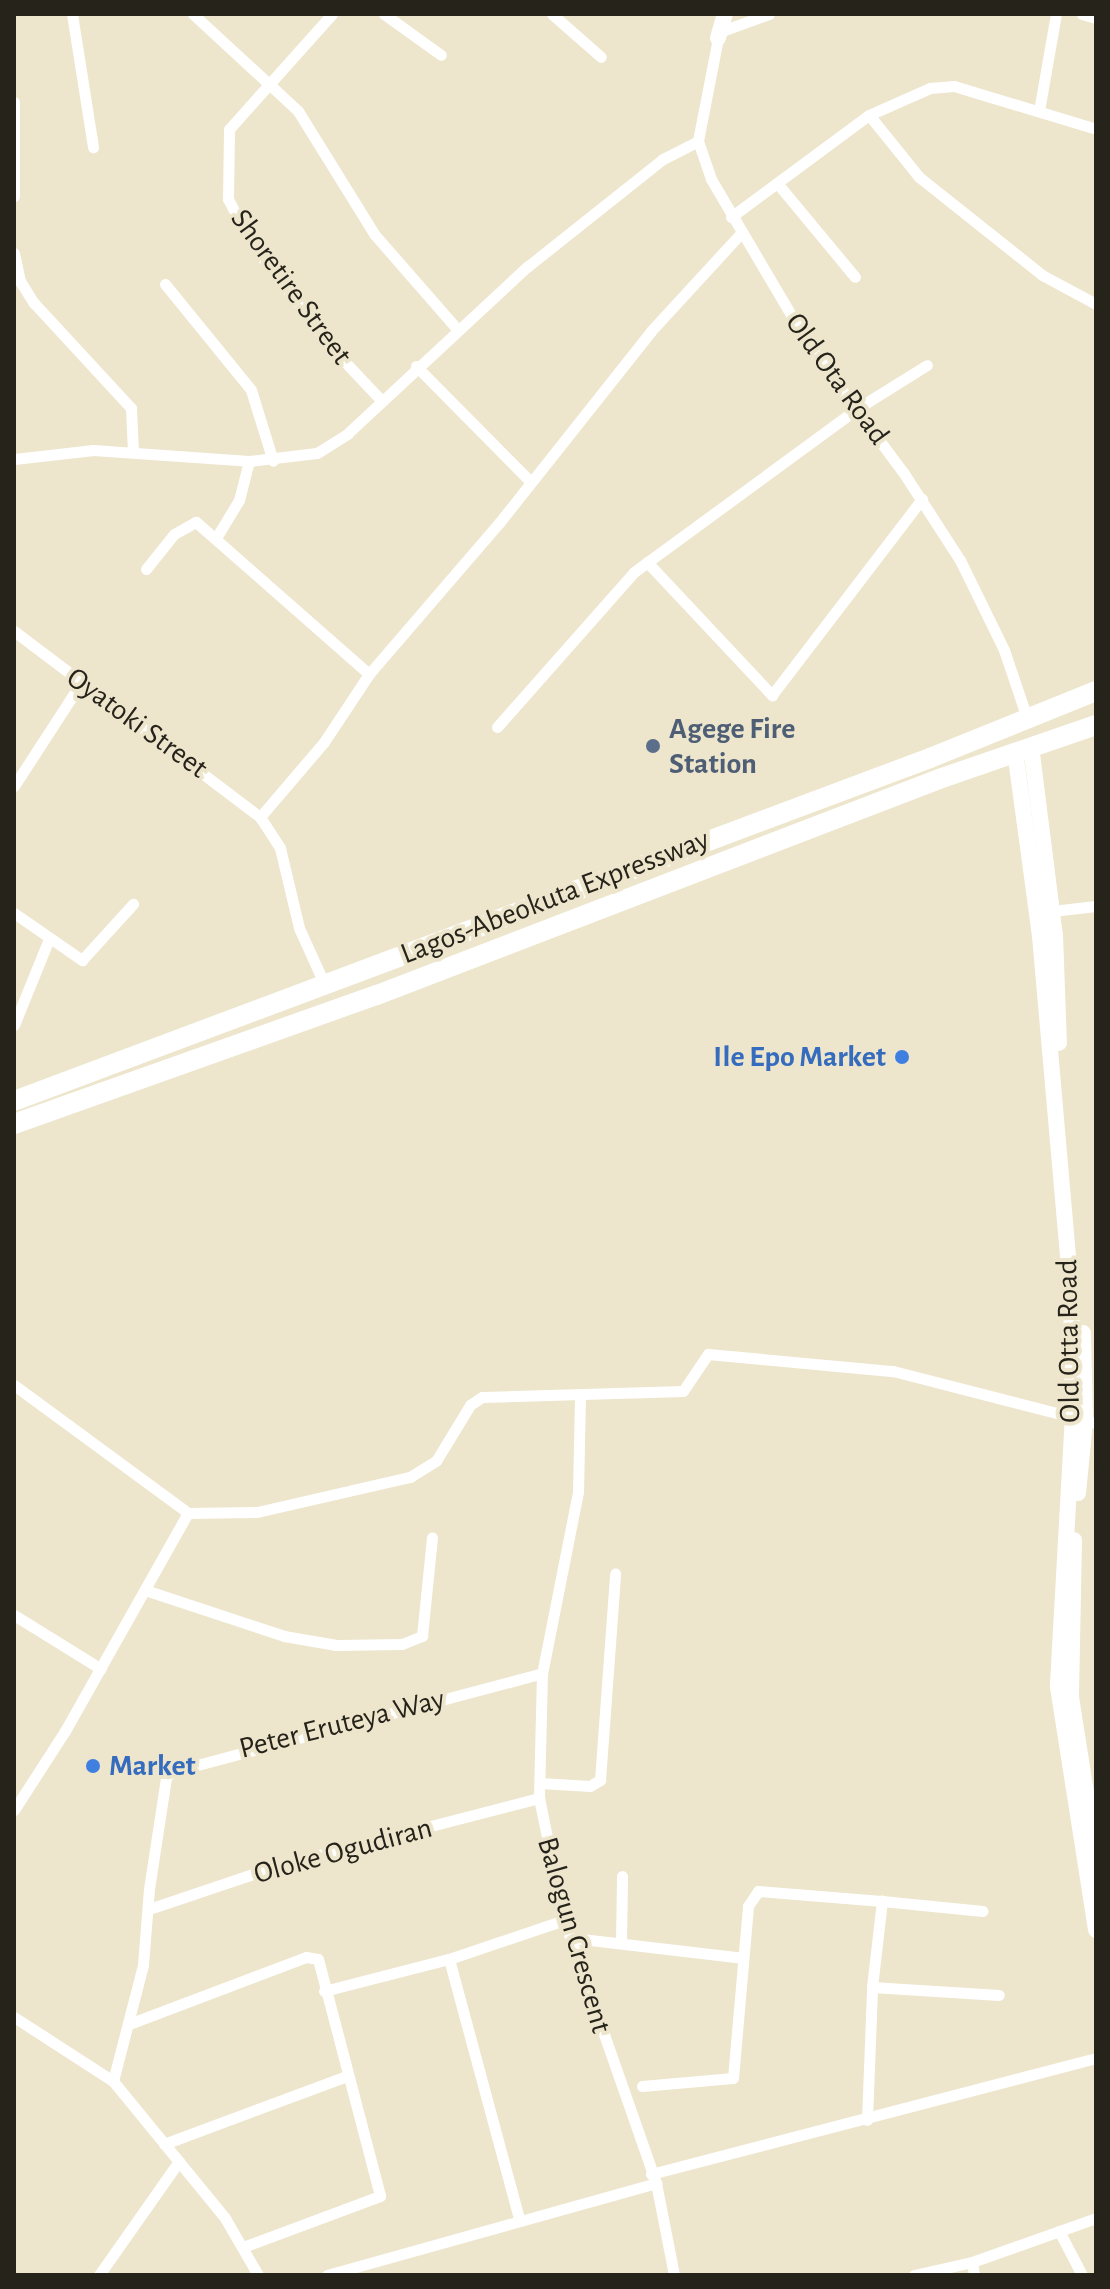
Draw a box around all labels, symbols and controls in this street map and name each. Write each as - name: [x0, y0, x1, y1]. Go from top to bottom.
- street label: Shoretire Street: [223, 202, 359, 372]
- street label: Old Ota Road: [777, 306, 897, 452]
- street label: Oyatoki Street: [59, 660, 215, 786]
- place label: Agege Fire Station: [669, 711, 795, 782]
- marker: Agege Fire Station: [644, 737, 662, 755]
- street label: Lagos-Abeokuta Expressway: [396, 822, 714, 972]
- place label: Ile Epo Market: [713, 1039, 886, 1075]
- marker: Ile Epo Market: [893, 1048, 911, 1066]
- street label: Old Otta Road: [1050, 1259, 1088, 1423]
- street label: Peter Eruteya Way: [236, 1681, 448, 1767]
- place label: Market: [109, 1748, 196, 1784]
- marker: Market: [84, 1757, 102, 1775]
- street label: Oloke Ogudiran: [250, 1810, 436, 1892]
- street label: Balogun Crescent: [529, 1833, 619, 2037]

